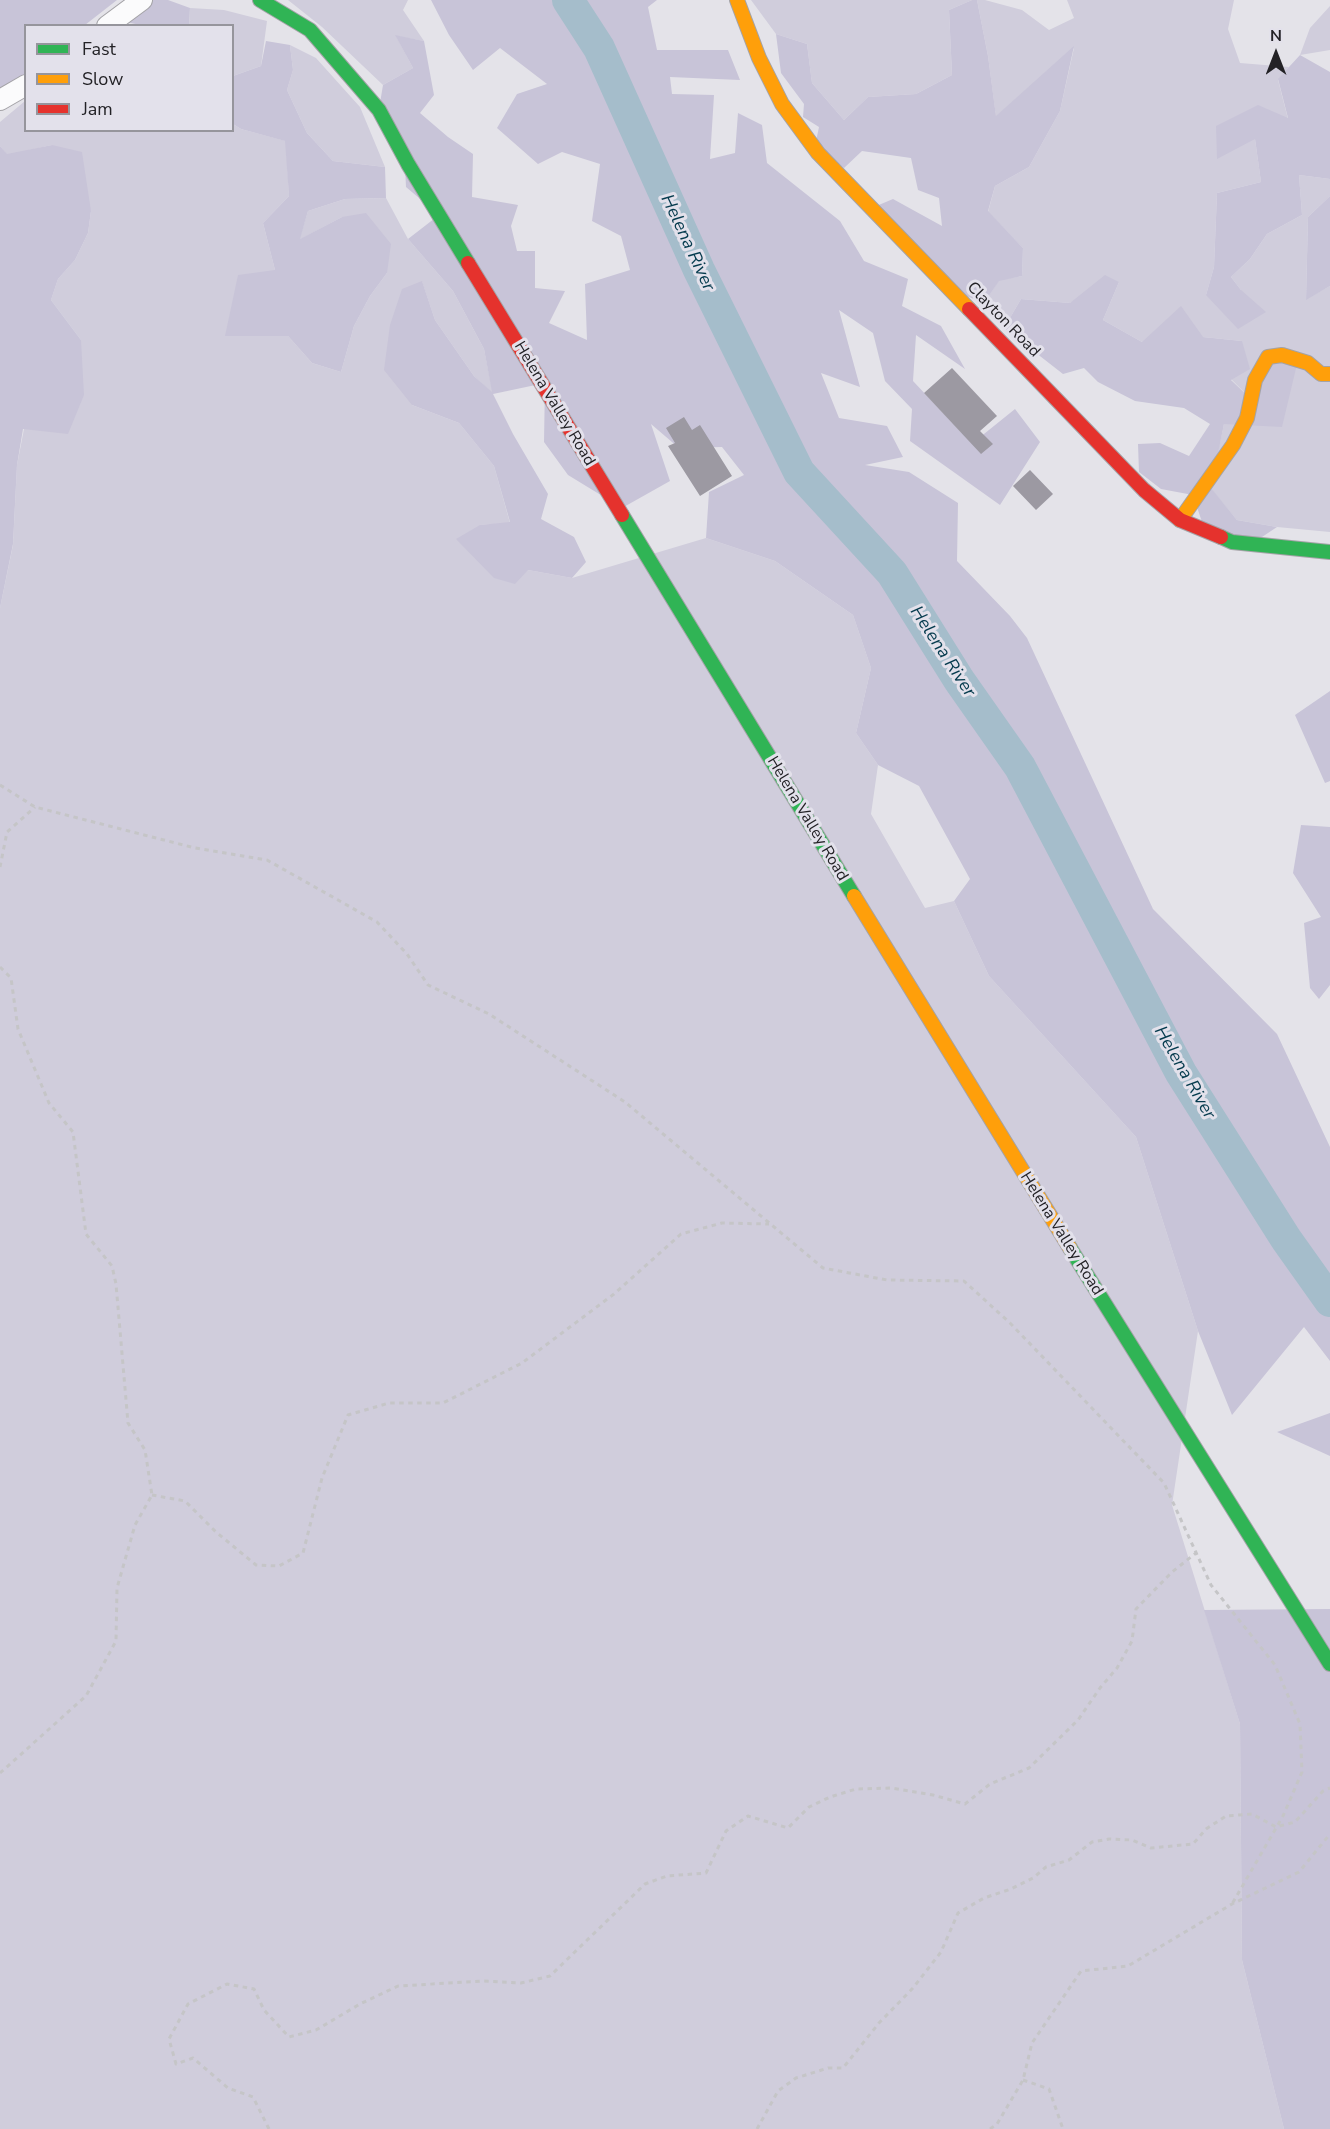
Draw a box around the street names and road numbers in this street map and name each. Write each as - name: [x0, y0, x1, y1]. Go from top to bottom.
- street label: Clayton Road: [962, 278, 1044, 362]
- street label: Helena Valley Road: [509, 338, 599, 470]
- street label: Helena Valley Road: [762, 753, 852, 885]
- street label: Helena Valley Road: [1015, 1169, 1107, 1299]

